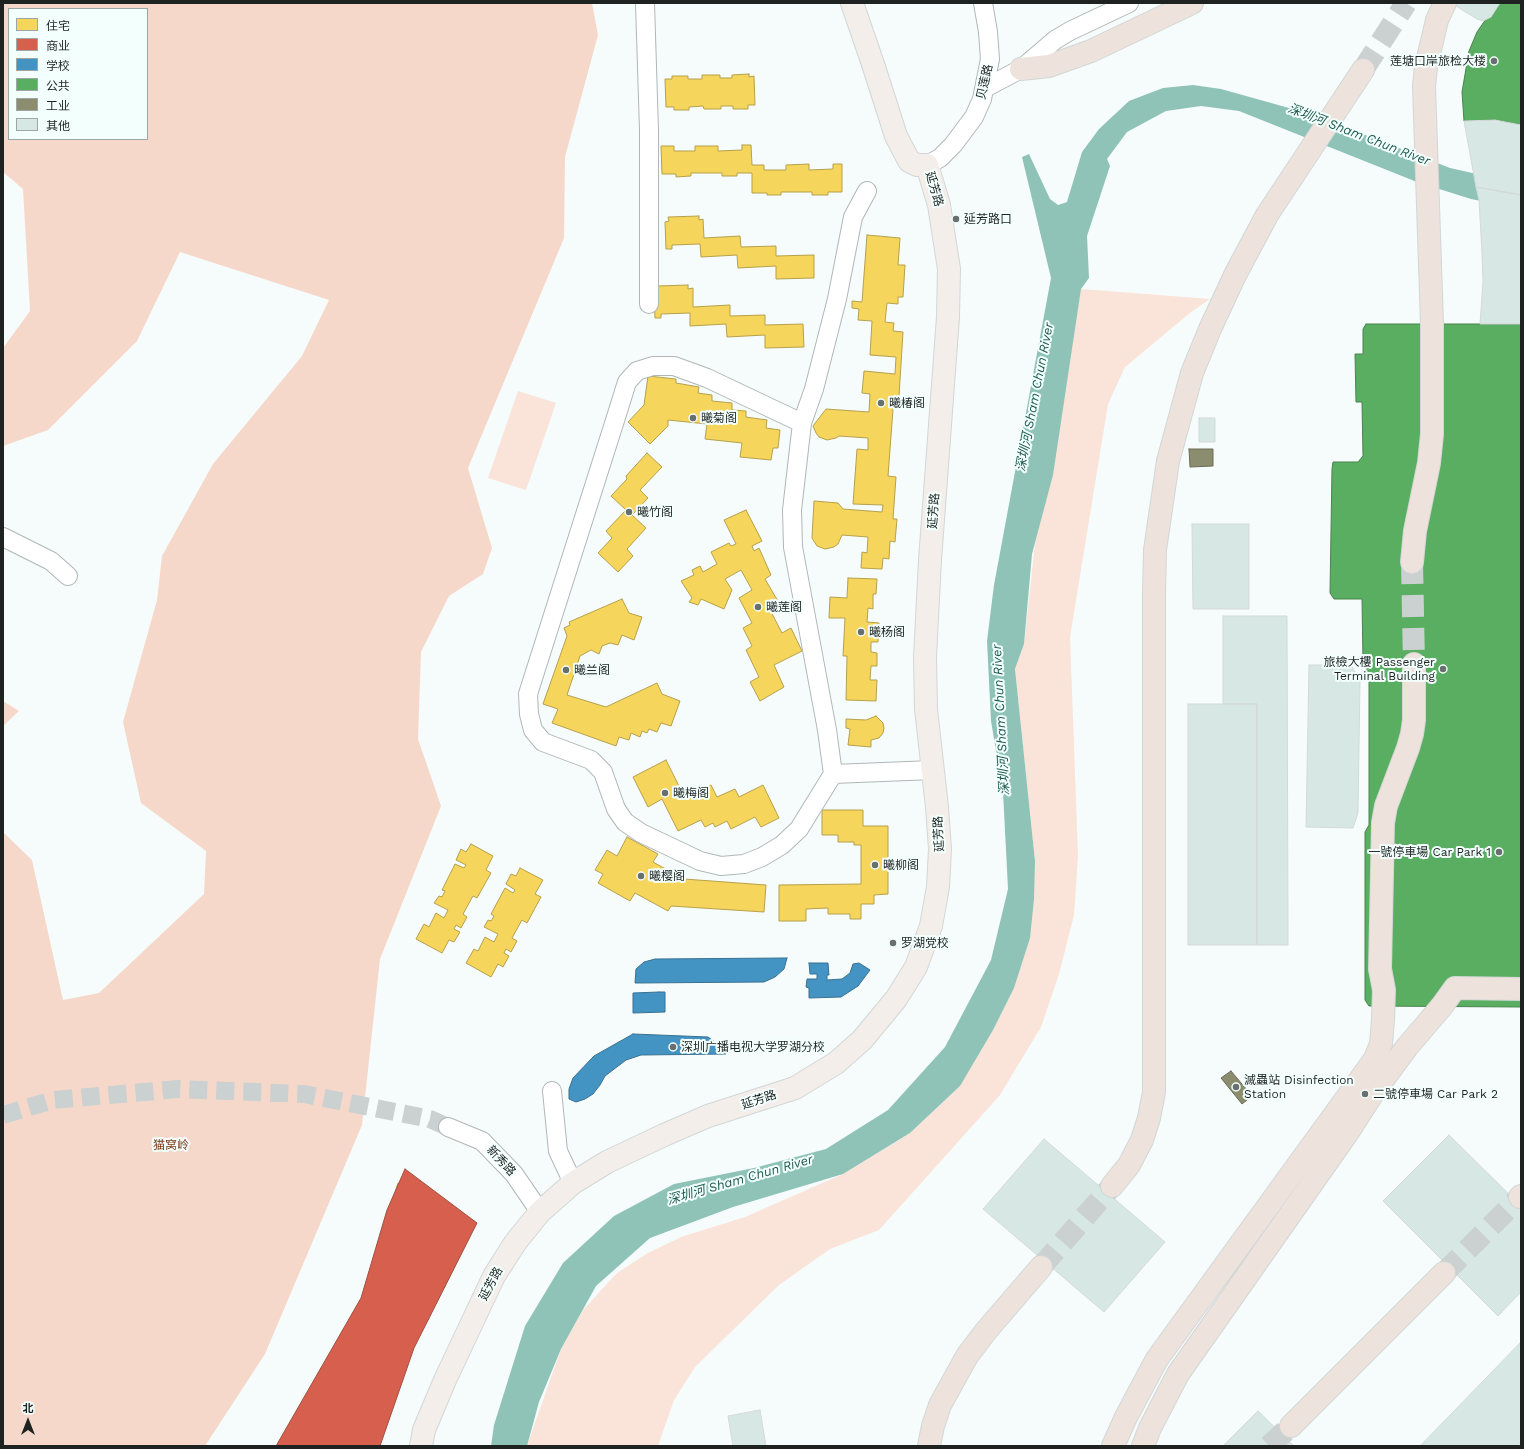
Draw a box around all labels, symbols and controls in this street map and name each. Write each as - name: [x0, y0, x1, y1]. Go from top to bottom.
- legend: [8, 8, 148, 140]
- text: 住宅: [46, 19, 70, 33]
- text: 商业: [46, 39, 70, 53]
- place label: 莲塘口岸旅检大楼: [1390, 54, 1486, 68]
- marker: 莲塘口岸旅检大楼: [1489, 56, 1499, 66]
- text: 学校: [46, 59, 70, 73]
- street label: 贝莲路: [974, 63, 996, 101]
- text: 公共: [46, 79, 70, 93]
- text: 工业: [46, 99, 70, 113]
- water label: 深圳河 Sham Chun River: [1286, 101, 1432, 169]
- text: 其他: [46, 119, 70, 133]
- street label: 延芳路: [922, 170, 946, 208]
- place label: 延芳路口: [964, 212, 1012, 226]
- marker: 延芳路口: [951, 214, 961, 224]
- water label: 深圳河 Sham Chun River: [1013, 321, 1057, 473]
- place label: 曦椿阁: [889, 396, 925, 410]
- marker: 曦椿阁: [876, 398, 886, 408]
- place label: 曦菊阁: [701, 411, 737, 425]
- marker: 曦菊阁: [688, 413, 698, 423]
- street label: 延芳路: [926, 493, 942, 529]
- place label: 曦竹阁: [637, 505, 673, 519]
- marker: 曦竹阁: [624, 507, 634, 517]
- place label: 曦莲阁: [766, 600, 802, 614]
- marker: 曦莲阁: [753, 602, 763, 612]
- place label: 曦杨阁: [869, 625, 905, 639]
- marker: 曦杨阁: [856, 627, 866, 637]
- water label: 深圳河 Sham Chun River: [989, 644, 1013, 796]
- place label: 旅檢大樓 Passenger Terminal Building: [1324, 655, 1435, 683]
- place label: 曦兰阁: [574, 663, 610, 677]
- marker: 旅檢大樓 Passenger Terminal Building: [1438, 664, 1448, 674]
- marker: 曦兰阁: [561, 665, 571, 675]
- place label: 曦梅阁: [673, 786, 709, 800]
- marker: 曦梅阁: [660, 788, 670, 798]
- street label: 延芳路: [931, 816, 947, 852]
- place label: 一號停車場 Car Park 1: [1368, 845, 1491, 859]
- marker: 一號停車場 Car Park 1: [1494, 847, 1504, 857]
- place label: 曦柳阁: [883, 858, 919, 872]
- marker: 曦柳阁: [870, 860, 880, 870]
- place label: 曦樱阁: [649, 869, 685, 883]
- marker: 曦樱阁: [636, 871, 646, 881]
- place label: 罗湖党校: [901, 936, 949, 950]
- marker: 罗湖党校: [888, 938, 898, 948]
- place label: 深圳广播电视大学罗湖分校: [681, 1040, 825, 1054]
- marker: 深圳广播电视大学罗湖分校: [668, 1042, 678, 1052]
- place label: 滅蟲站 Disinfection Station: [1244, 1073, 1354, 1101]
- marker: 滅蟲站 Disinfection Station: [1231, 1082, 1241, 1092]
- place label: 二號停車場 Car Park 2: [1373, 1087, 1498, 1101]
- street label: 延芳路: [740, 1088, 778, 1112]
- marker: 二號停車場 Car Park 2: [1360, 1089, 1370, 1099]
- park label: 猫窝岭: [153, 1138, 189, 1152]
- street label: 新秀路: [483, 1143, 519, 1179]
- water label: 深圳河 Sham Chun River: [665, 1152, 815, 1208]
- street label: 延芳路: [476, 1265, 506, 1303]
- north arrow: [8, 1401, 48, 1441]
- text: 北: [23, 1402, 34, 1415]

